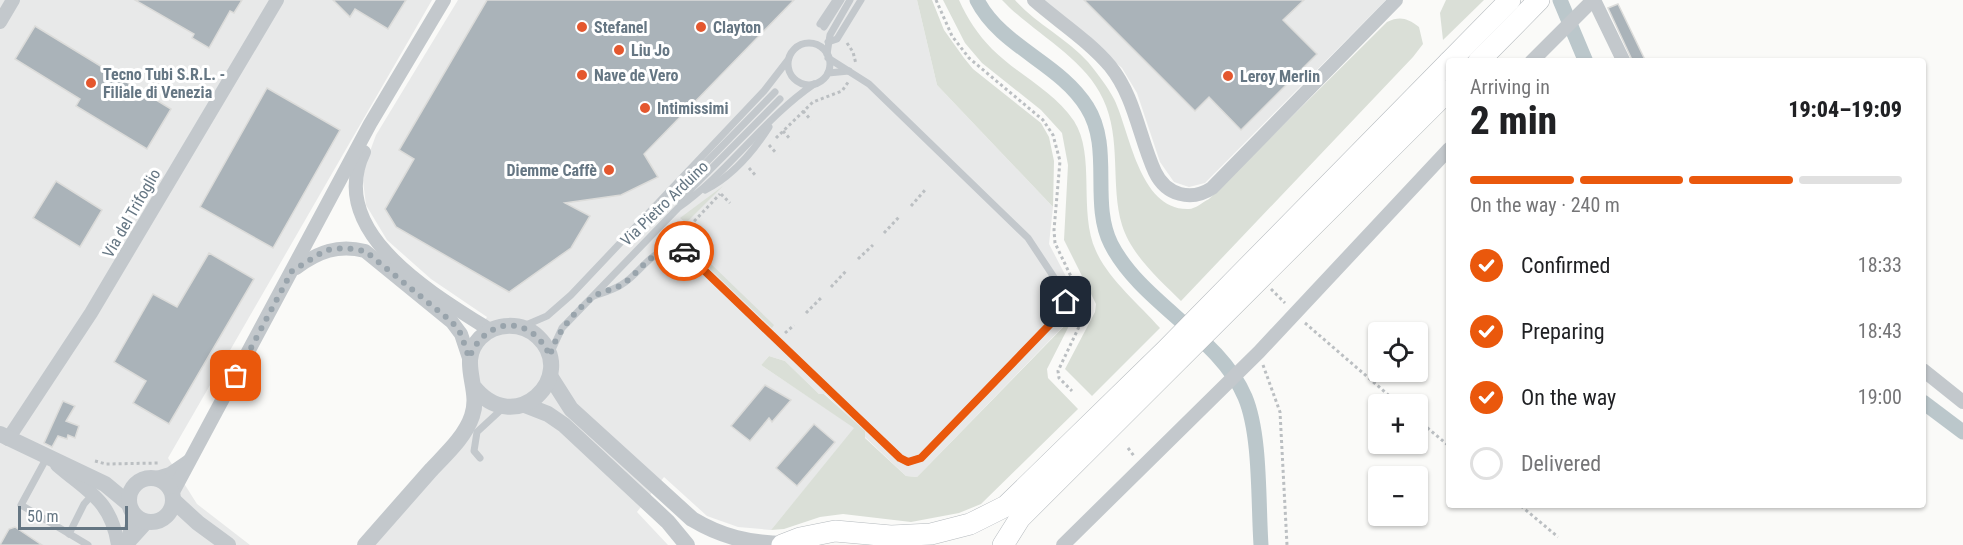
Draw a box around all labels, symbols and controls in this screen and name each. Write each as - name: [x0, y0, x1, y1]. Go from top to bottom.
- place label: Stefanel: [594, 18, 648, 37]
- place label: Clayton: [713, 18, 761, 37]
- marker: Stefanel: [575, 20, 589, 34]
- marker: Clayton: [694, 20, 708, 34]
- place label: Liu Jo: [631, 41, 670, 60]
- marker: Liu Jo: [612, 43, 626, 57]
- place label: Tecno Tubi S.R.L. - Filiale di Venezia: [103, 65, 225, 102]
- place label: Nave de Vero: [594, 66, 678, 85]
- place label: Leroy Merlin: [1240, 67, 1320, 86]
- marker: Nave de Vero: [575, 68, 589, 82]
- marker: Leroy Merlin: [1221, 69, 1235, 83]
- text: Arriving in: [1470, 75, 1550, 99]
- marker: Tecno Tubi S.R.L. - Filiale di Venezia: [84, 76, 98, 90]
- text: 19:04–19:09: [1788, 97, 1902, 122]
- text: 2 min: [1470, 98, 1557, 144]
- place label: Intimissimi: [657, 99, 729, 118]
- marker: Intimissimi: [638, 101, 652, 115]
- street label: Via Pietro Arduino: [617, 157, 712, 250]
- place label: Diemme Caffè: [507, 161, 597, 180]
- marker: Diemme Caffè: [602, 163, 616, 177]
- street label: Via del Trifoglio: [98, 166, 164, 261]
- text: On the way · 240 m: [1470, 193, 1620, 217]
- courier: [654, 221, 714, 281]
- icon: car: [668, 235, 701, 268]
- icon: check: [1470, 249, 1503, 282]
- text: Confirmed: [1521, 253, 1610, 278]
- text: 18:33: [1858, 253, 1902, 277]
- pin: [1040, 276, 1091, 327]
- icon: home: [1049, 285, 1082, 318]
- icon: check: [1470, 315, 1503, 348]
- text: Preparing: [1521, 319, 1605, 344]
- text: 18:43: [1858, 319, 1902, 343]
- map controls: [1368, 322, 1428, 526]
- button: locate: [1368, 322, 1428, 382]
- pin: [210, 350, 261, 401]
- icon: bag: [219, 359, 252, 392]
- icon: check: [1470, 381, 1503, 414]
- text: On the way: [1521, 385, 1616, 410]
- text: 19:00: [1858, 385, 1902, 409]
- button: +: [1368, 394, 1428, 454]
- text: Delivered: [1521, 451, 1601, 476]
- button: −: [1368, 466, 1428, 526]
- scale bar: [18, 503, 128, 530]
- text: 50 m: [27, 507, 59, 526]

